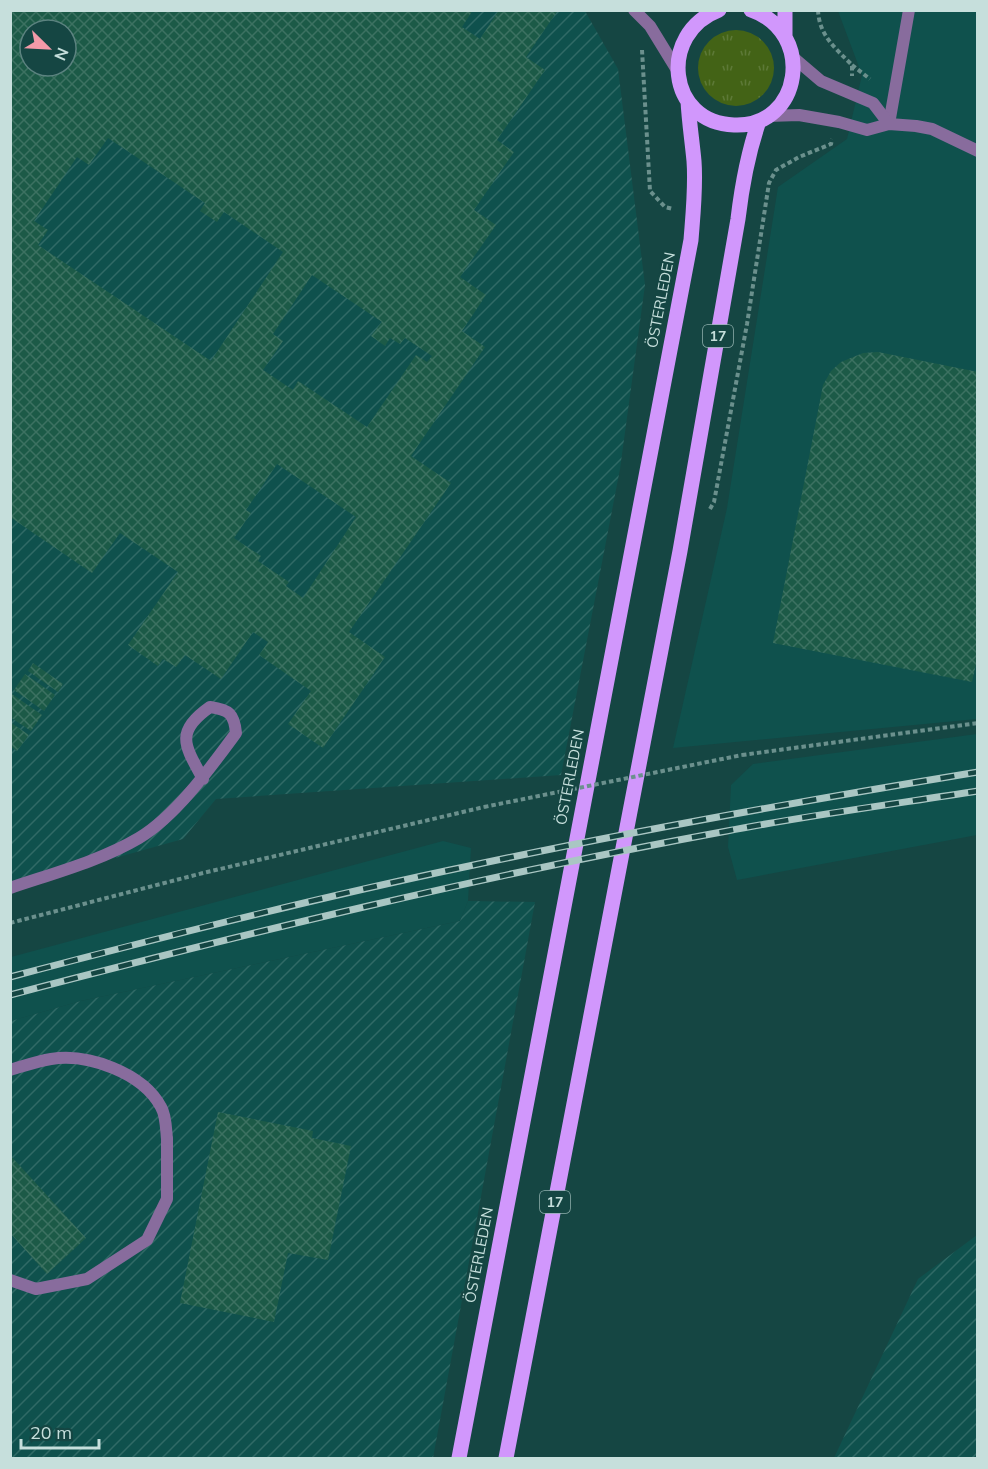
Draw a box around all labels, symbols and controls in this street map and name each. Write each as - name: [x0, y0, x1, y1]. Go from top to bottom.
- north arrow: [18, 18, 78, 78]
- text: N: [50, 45, 73, 64]
- street label: ÖSTERLEDEN: [642, 250, 679, 349]
- road number: 17: [703, 325, 733, 347]
- street label: ÖSTERLEDEN: [551, 727, 588, 826]
- road number: 17: [540, 1191, 570, 1213]
- street label: ÖSTERLEDEN: [460, 1205, 497, 1304]
- scale bar: [21, 1412, 99, 1450]
- text: 20 m: [30, 1421, 72, 1444]

